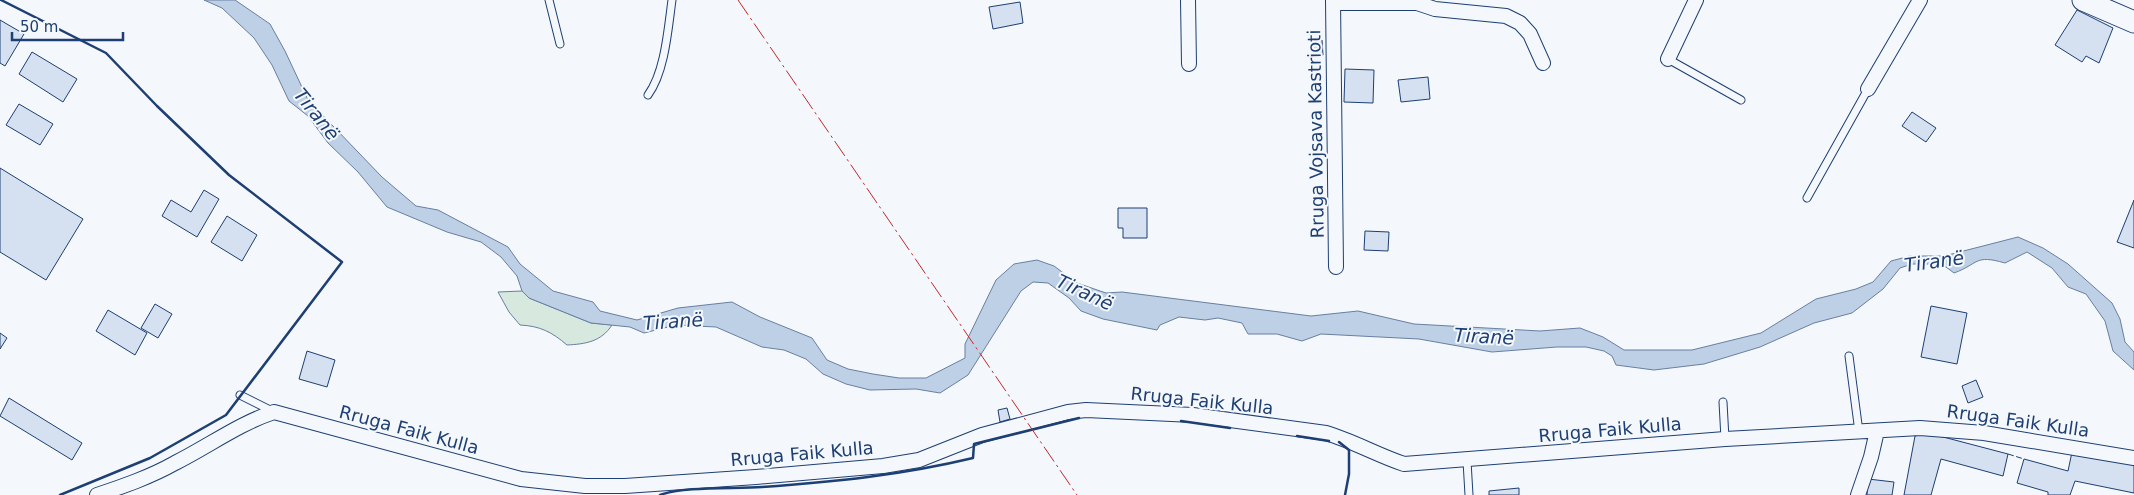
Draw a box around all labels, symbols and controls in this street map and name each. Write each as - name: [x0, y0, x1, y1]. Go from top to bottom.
- scale bar: [12, 10, 124, 42]
- text: 50 m: [20, 18, 58, 36]
- street label: Rruga Vojsava Kastrioti: [1303, 30, 1328, 239]
- water label: Tiranë: [290, 84, 344, 144]
- water label: Tiranë: [1903, 246, 1965, 276]
- water label: Tiranë: [1053, 269, 1117, 315]
- water label: Tiranë: [642, 308, 704, 334]
- water label: Tiranë: [1453, 323, 1515, 349]
- street label: Rruga Faik Kulla: [1129, 383, 1275, 418]
- street label: Rruga Faik Kulla: [1945, 400, 2091, 441]
- street label: Rruga Faik Kulla: [337, 401, 481, 458]
- street label: Rruga Faik Kulla: [1537, 413, 1682, 446]
- street label: Rruga Faik Kulla: [729, 437, 874, 470]

